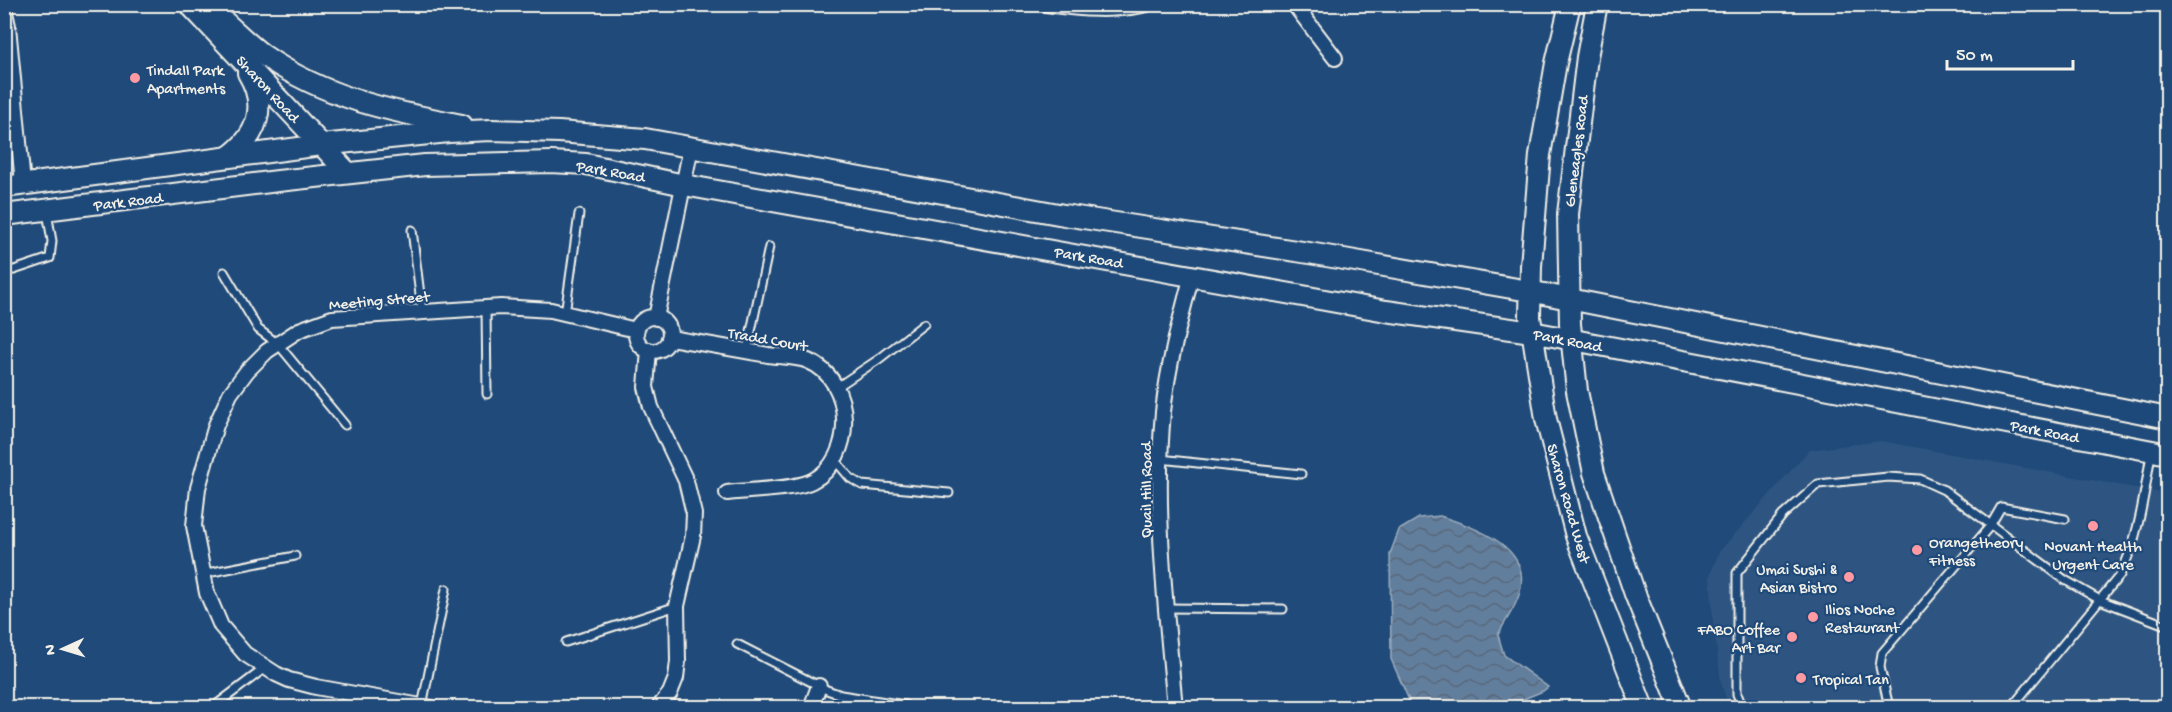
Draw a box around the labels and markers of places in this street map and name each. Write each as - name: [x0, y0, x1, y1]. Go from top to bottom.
- place label: Tindall Park Apartments: [146, 63, 226, 100]
- marker: Tindall Park Apartments: [128, 71, 142, 85]
- marker: Novant Health Urgent Care: [2086, 519, 2100, 533]
- place label: Orangetheory Fitness: [1928, 535, 2023, 572]
- place label: Novant Health Urgent Care: [2044, 539, 2142, 576]
- marker: Orangetheory Fitness: [1910, 543, 1924, 557]
- place label: Umai Sushi & Asian Bistro: [1756, 562, 1838, 599]
- marker: Umai Sushi & Asian Bistro: [1842, 570, 1856, 584]
- place label: Ilios Noche Restaurant: [1825, 602, 1901, 639]
- marker: Ilios Noche Restaurant: [1806, 610, 1820, 624]
- place label: FABO Coffee Art Bar: [1696, 622, 1781, 659]
- marker: FABO Coffee Art Bar: [1785, 630, 1799, 644]
- marker: Tropical Tan: [1794, 671, 1808, 685]
- place label: Tropical Tan: [1812, 672, 1889, 691]

